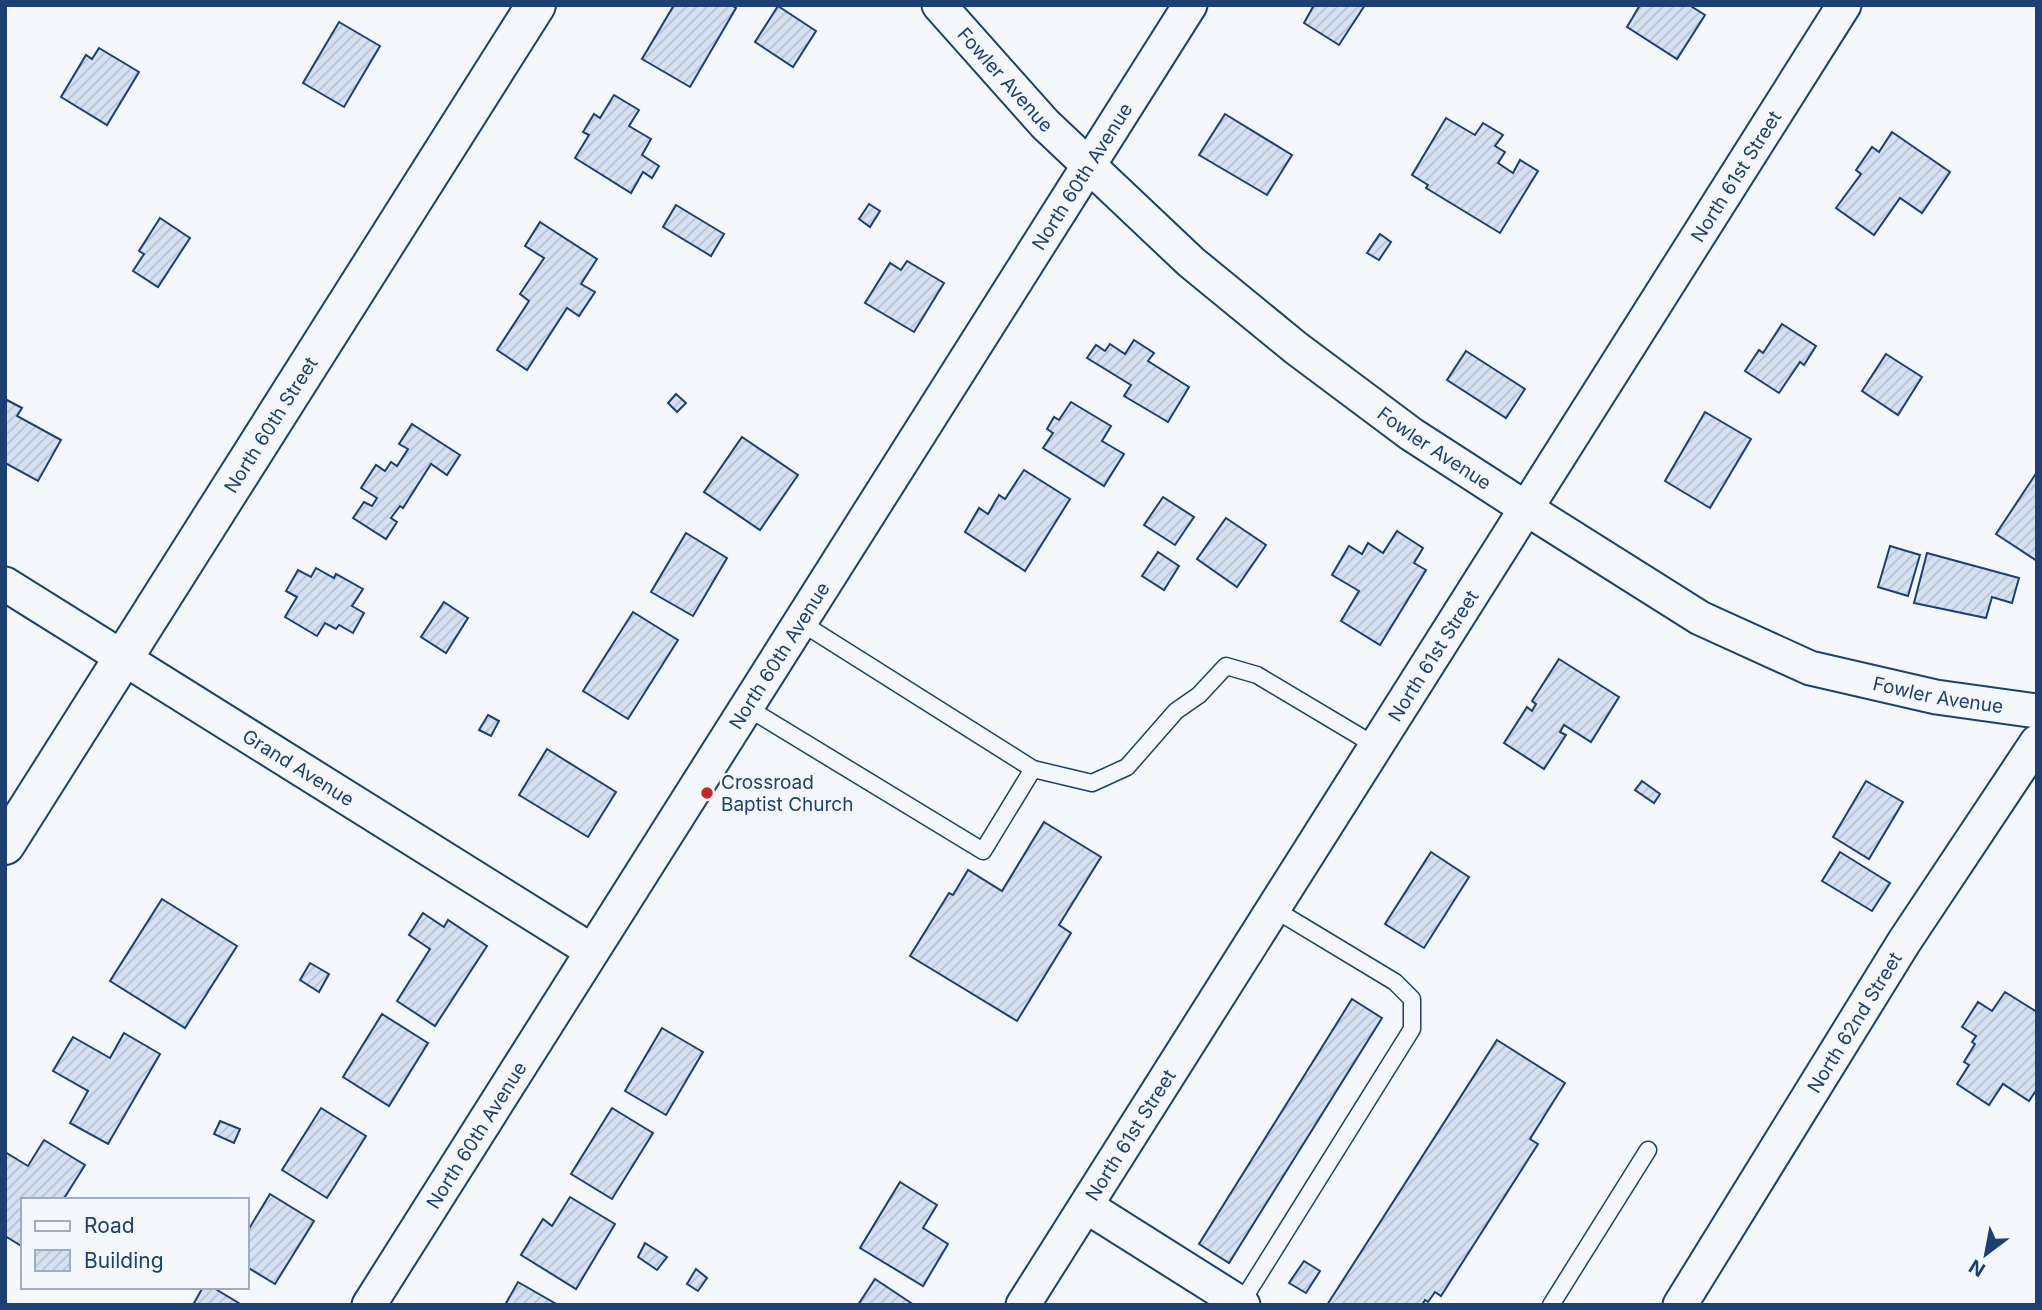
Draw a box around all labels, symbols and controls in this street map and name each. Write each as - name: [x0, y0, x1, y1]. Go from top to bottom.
- street label: Fowler Avenue: [953, 23, 1058, 137]
- street label: North 60th Avenue: [1027, 98, 1137, 254]
- street label: North 61st Street: [1686, 106, 1786, 246]
- street label: North 60th Street: [219, 353, 322, 497]
- street label: Fowler Avenue: [1373, 402, 1496, 494]
- street label: North 60th Avenue: [724, 578, 834, 734]
- street label: North 61st Street: [1383, 586, 1483, 726]
- street label: Fowler Avenue: [1871, 671, 2005, 718]
- street label: Grand Avenue: [238, 724, 358, 811]
- place label: Crossroad Baptist Church: [721, 771, 853, 816]
- marker: Crossroad Baptist Church: [699, 785, 715, 801]
- street label: North 62nd Street: [1802, 948, 1906, 1097]
- street label: North 60th Avenue: [421, 1057, 531, 1213]
- street label: North 61st Street: [1080, 1065, 1180, 1205]
- legend: [21, 1198, 248, 1289]
- text: Road: [84, 1213, 135, 1238]
- north arrow: [1951, 1219, 2021, 1289]
- text: Building: [84, 1248, 164, 1273]
- text: N: [1965, 1254, 1989, 1282]

